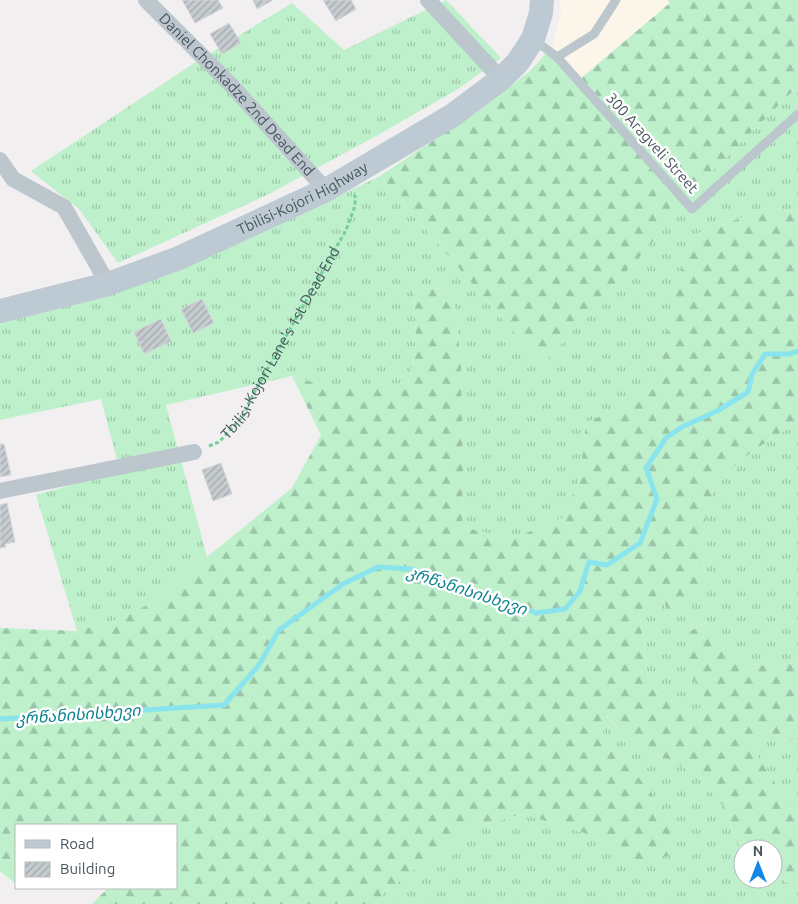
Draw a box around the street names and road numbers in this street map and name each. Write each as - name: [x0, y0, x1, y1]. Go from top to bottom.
- street label: Daniel Chonkadze 2nd Dead End: [156, 9, 318, 179]
- street label: 300 Aragveli Street: [603, 89, 702, 196]
- street label: Tbilisi-Kojori Highway: [234, 158, 371, 238]
- street label: Tbilisi-Kojori Lane's 1st Dead End: [217, 244, 343, 442]

